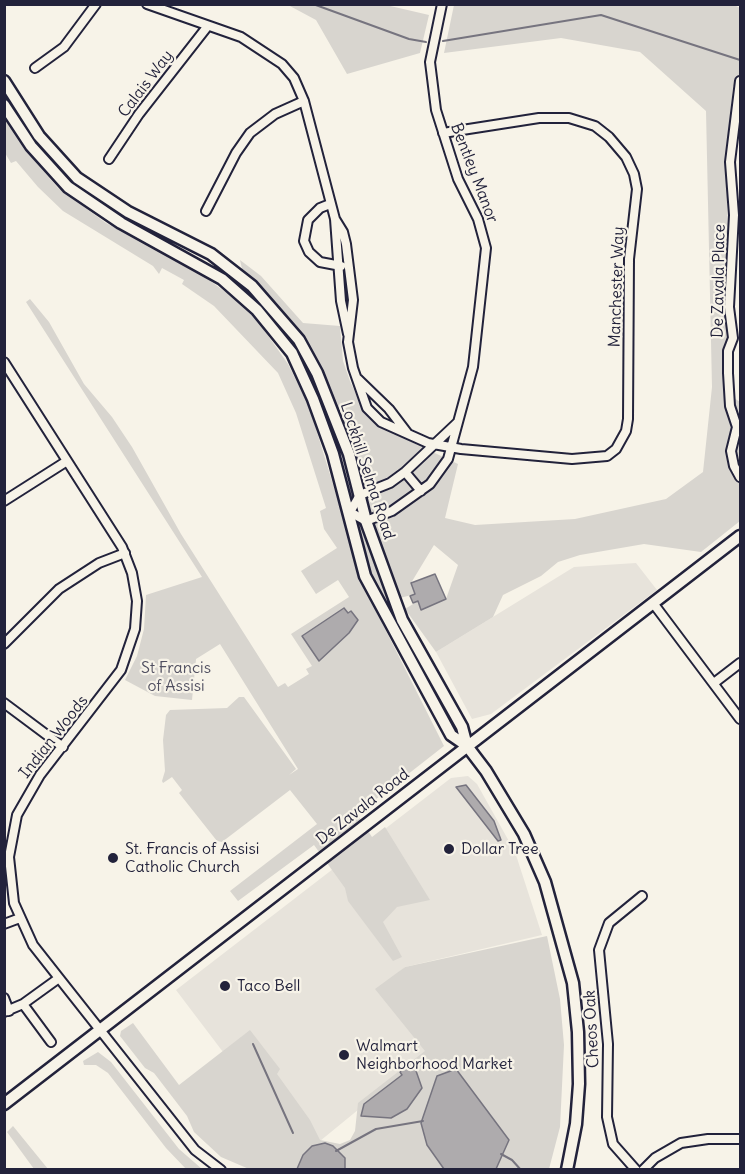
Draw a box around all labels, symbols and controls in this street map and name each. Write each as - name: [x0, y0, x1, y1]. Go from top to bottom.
- street label: Calais Way: [115, 47, 177, 121]
- street label: Bentley Manor: [446, 120, 502, 226]
- street label: De Zavala Place: [708, 224, 730, 338]
- street label: Manchester Way: [605, 226, 629, 348]
- street label: Lockhill Selma Road: [336, 400, 398, 542]
- park label: St Francis of Assisi: [141, 658, 211, 696]
- street label: Indian Woods: [16, 692, 92, 782]
- street label: De Zavala Road: [313, 765, 413, 849]
- place label: St. Francis of Assisi Catholic Church: [125, 839, 259, 877]
- place label: Dollar Tree: [461, 839, 539, 859]
- marker: Dollar Tree: [442, 842, 456, 856]
- marker: St. Francis of Assisi Catholic Church: [106, 851, 120, 865]
- place label: Taco Bell: [237, 976, 300, 996]
- marker: Taco Bell: [218, 979, 232, 993]
- street label: Cheos Oak: [580, 989, 604, 1069]
- place label: Walmart Neighborhood Market: [356, 1036, 513, 1074]
- marker: Walmart Neighborhood Market: [337, 1048, 351, 1062]

